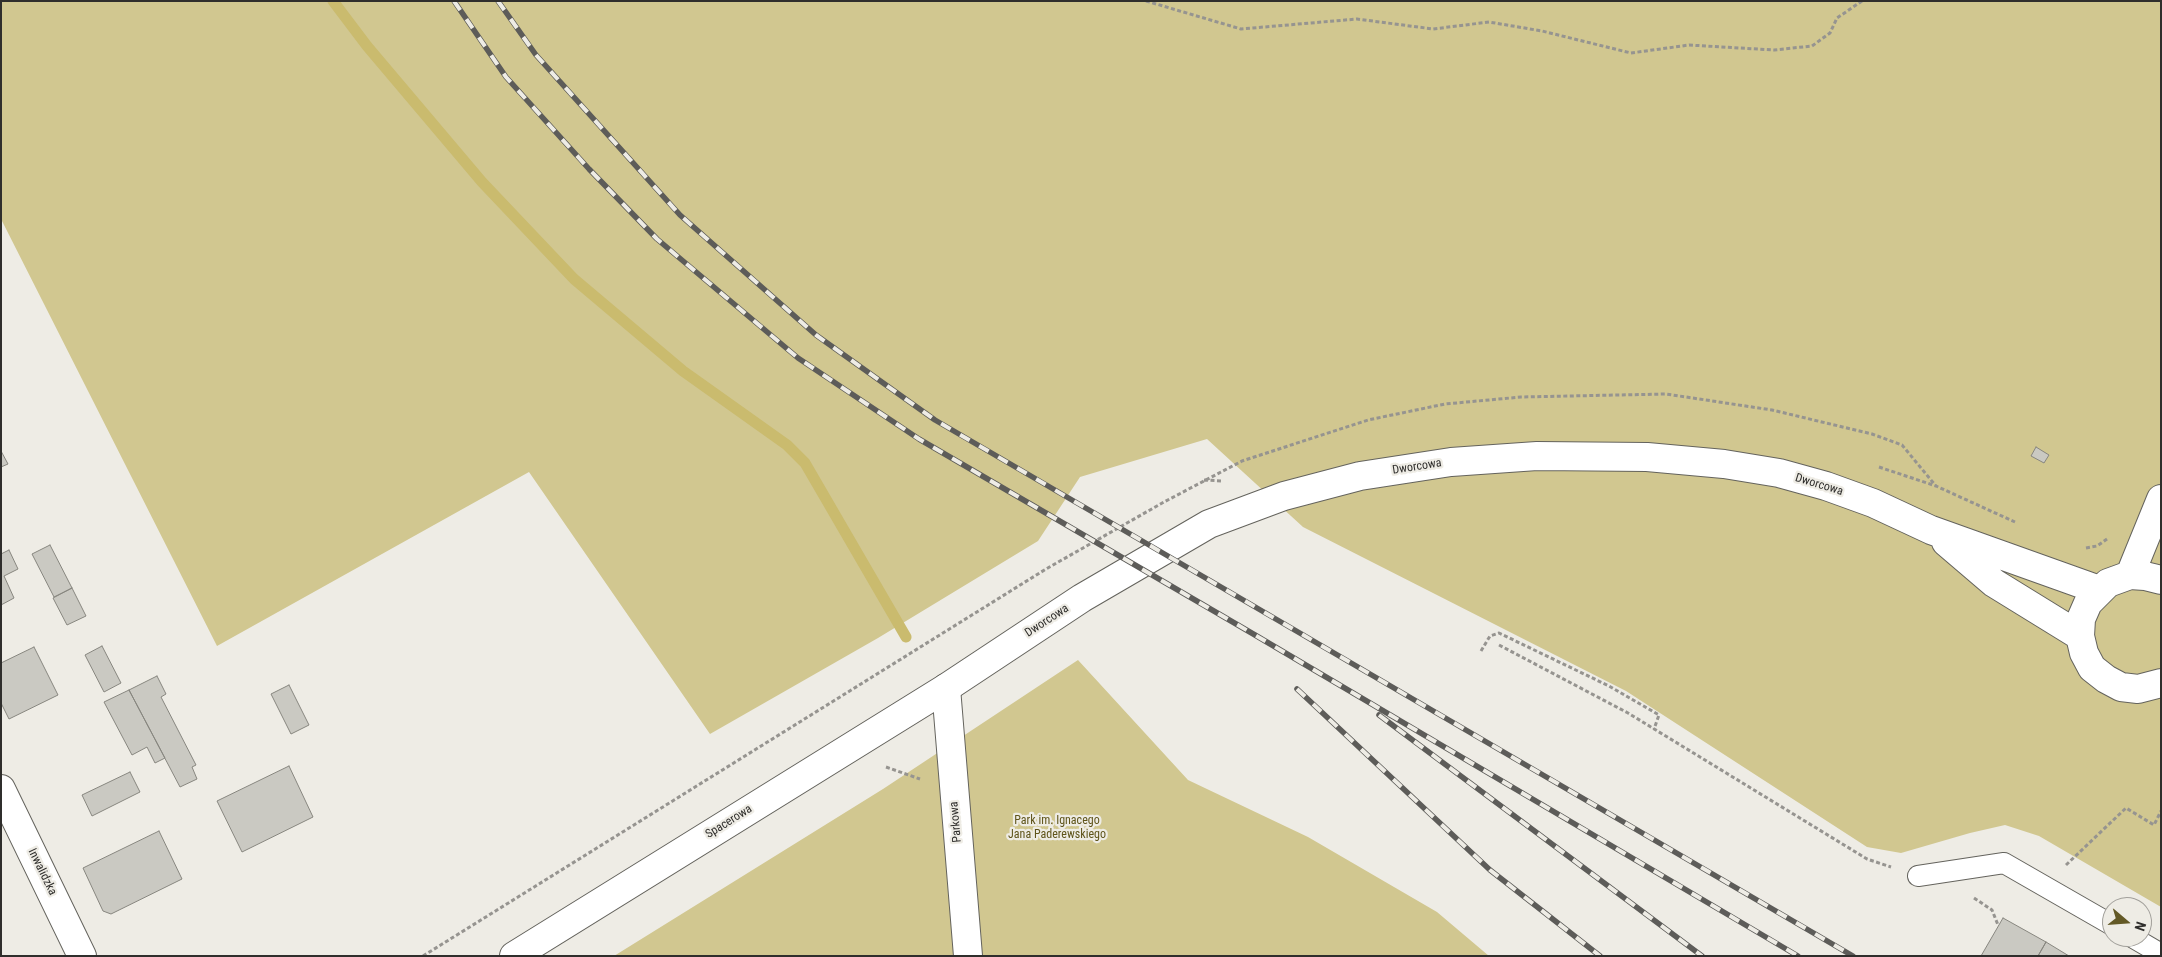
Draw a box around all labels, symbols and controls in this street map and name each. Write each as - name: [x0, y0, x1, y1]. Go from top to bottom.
- street label: Dworcowa: [1392, 456, 1442, 478]
- street label: Dworcowa: [1793, 471, 1845, 499]
- street label: Dworcowa: [1022, 602, 1072, 640]
- street label: Parkowa: [947, 801, 965, 843]
- street label: Spacerowa: [703, 802, 755, 842]
- park label: Park im. Ignacego Jana Paderewskiego: [1008, 814, 1106, 842]
- street label: Inwalidzka: [25, 846, 59, 898]
- north arrow: [2102, 897, 2152, 947]
- text: N: [2131, 920, 2149, 933]

